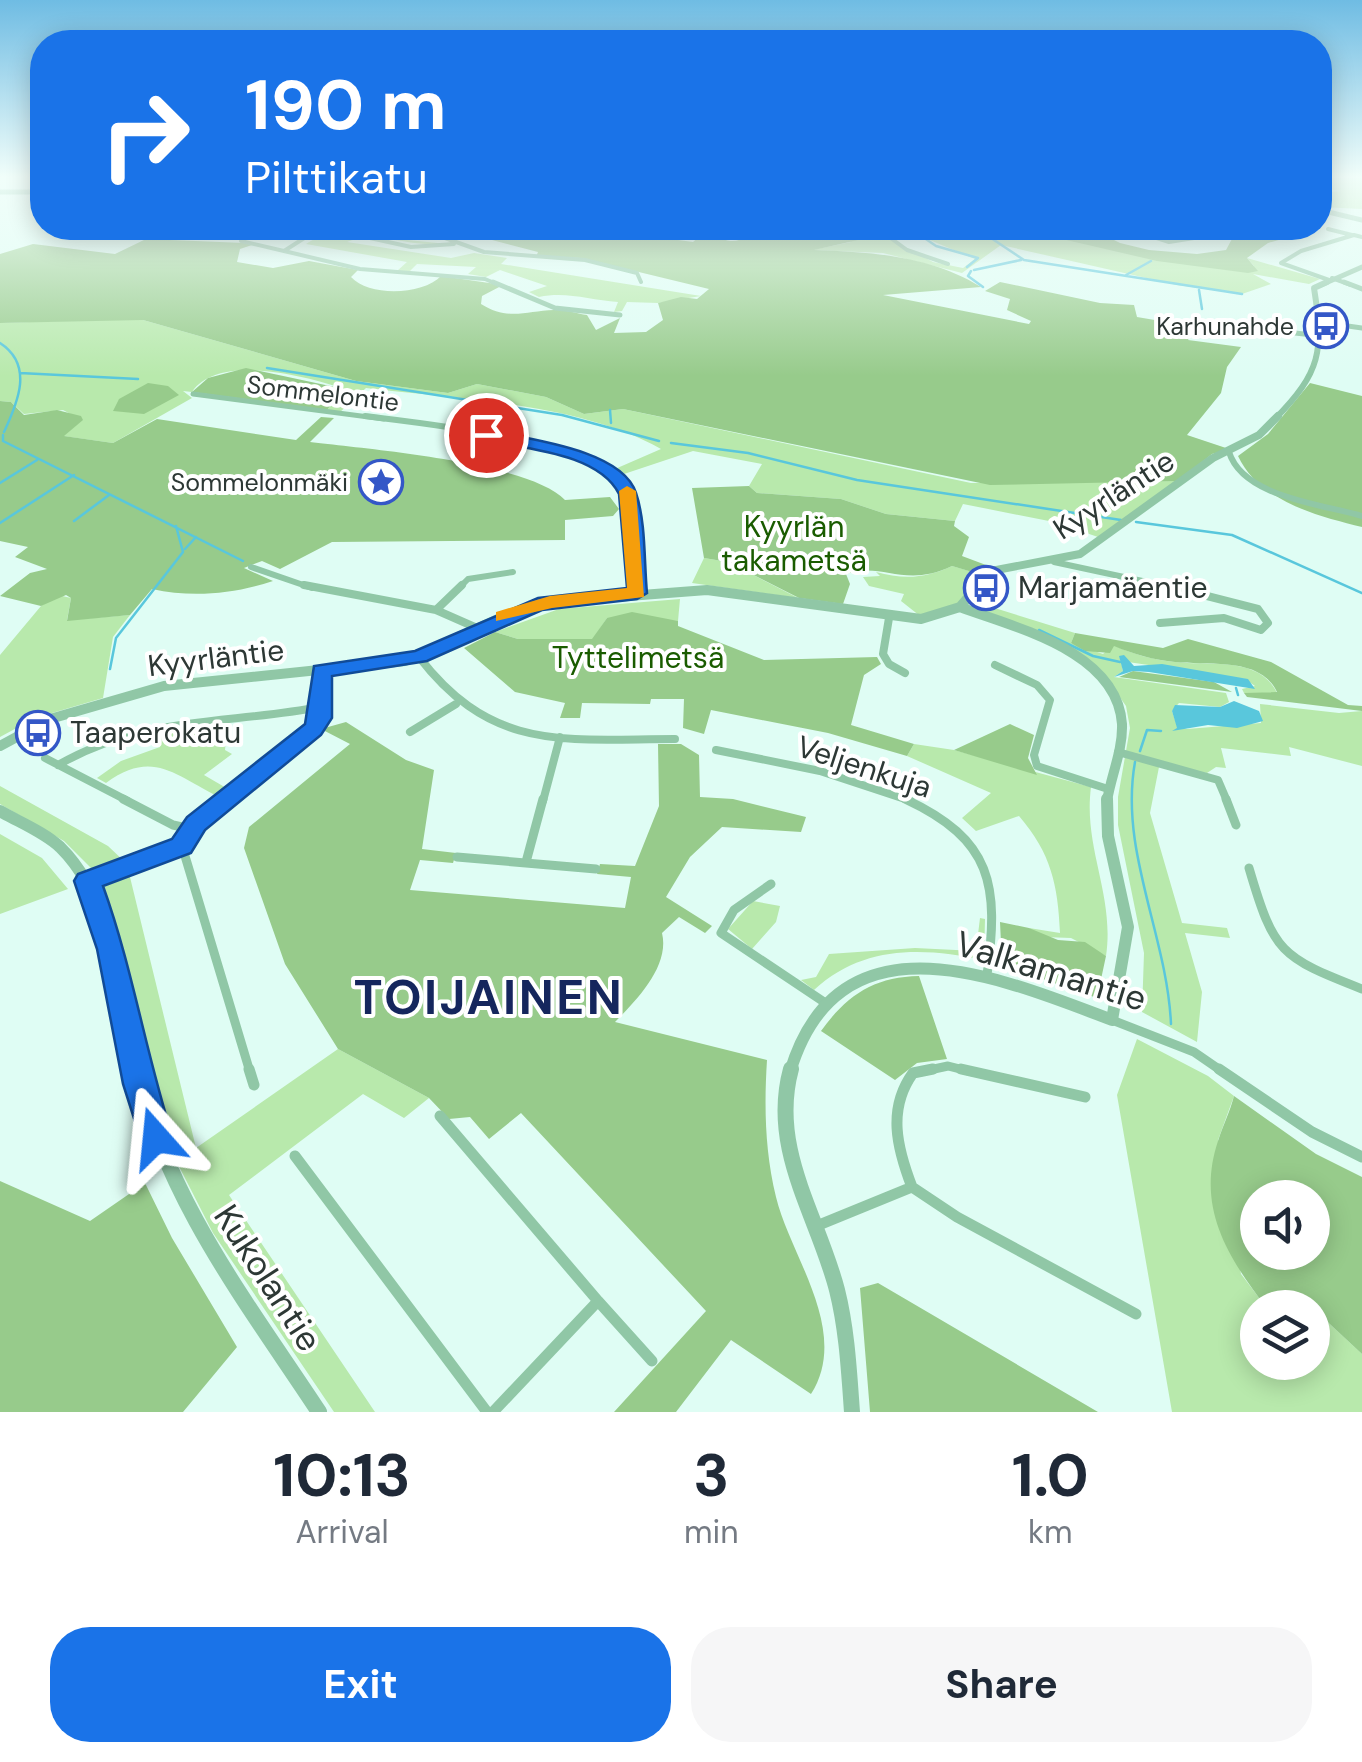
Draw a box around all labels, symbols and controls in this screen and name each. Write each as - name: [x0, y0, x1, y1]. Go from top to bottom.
- text: 190 m: [245, 60, 447, 151]
- icon: right: [80, 70, 210, 200]
- text: Pilttikatu: [245, 148, 428, 207]
- bus stop icon: Karhunahde: [1303, 303, 1349, 349]
- place label: Karhunahde: [1156, 310, 1294, 343]
- street label: Sommelontie: [245, 368, 401, 419]
- pin: [444, 393, 529, 478]
- icon: arrive: [459, 408, 514, 463]
- street label: Kyyrläntie: [1046, 441, 1182, 548]
- place icon: Sommelonmäki: [358, 459, 404, 505]
- place label: Sommelonmäki: [171, 466, 348, 499]
- park label: Kyyrlän takametsä: [721, 507, 867, 580]
- bus stop icon: Marjamäentie: [963, 565, 1009, 611]
- place label: Marjamäentie: [1018, 568, 1208, 607]
- street label: Kyyrläntie: [146, 630, 286, 685]
- park label: Tyttelimetsä: [552, 638, 724, 677]
- bus stop icon: Taaperokatu: [15, 710, 61, 756]
- place label: Taaperokatu: [70, 713, 241, 752]
- street label: Veljenkuja: [792, 726, 936, 807]
- street label: Valkamantie: [950, 920, 1152, 1022]
- district label: TOIJAINEN: [354, 966, 624, 1029]
- position arrow: [104, 1086, 208, 1190]
- map controls: [1240, 1180, 1330, 1380]
- button: sound: [1240, 1180, 1330, 1270]
- street label: Kukolantie: [204, 1196, 332, 1360]
- button: layers: [1240, 1290, 1330, 1380]
- text: 10:13: [273, 1436, 411, 1515]
- text: 3: [693, 1436, 729, 1515]
- text: 1.0: [1012, 1436, 1089, 1515]
- text: Arrival: [295, 1511, 389, 1553]
- text: min: [684, 1511, 739, 1553]
- text: km: [1028, 1511, 1073, 1553]
- button: Exit: [50, 1627, 671, 1742]
- button: Share: [691, 1627, 1312, 1742]

